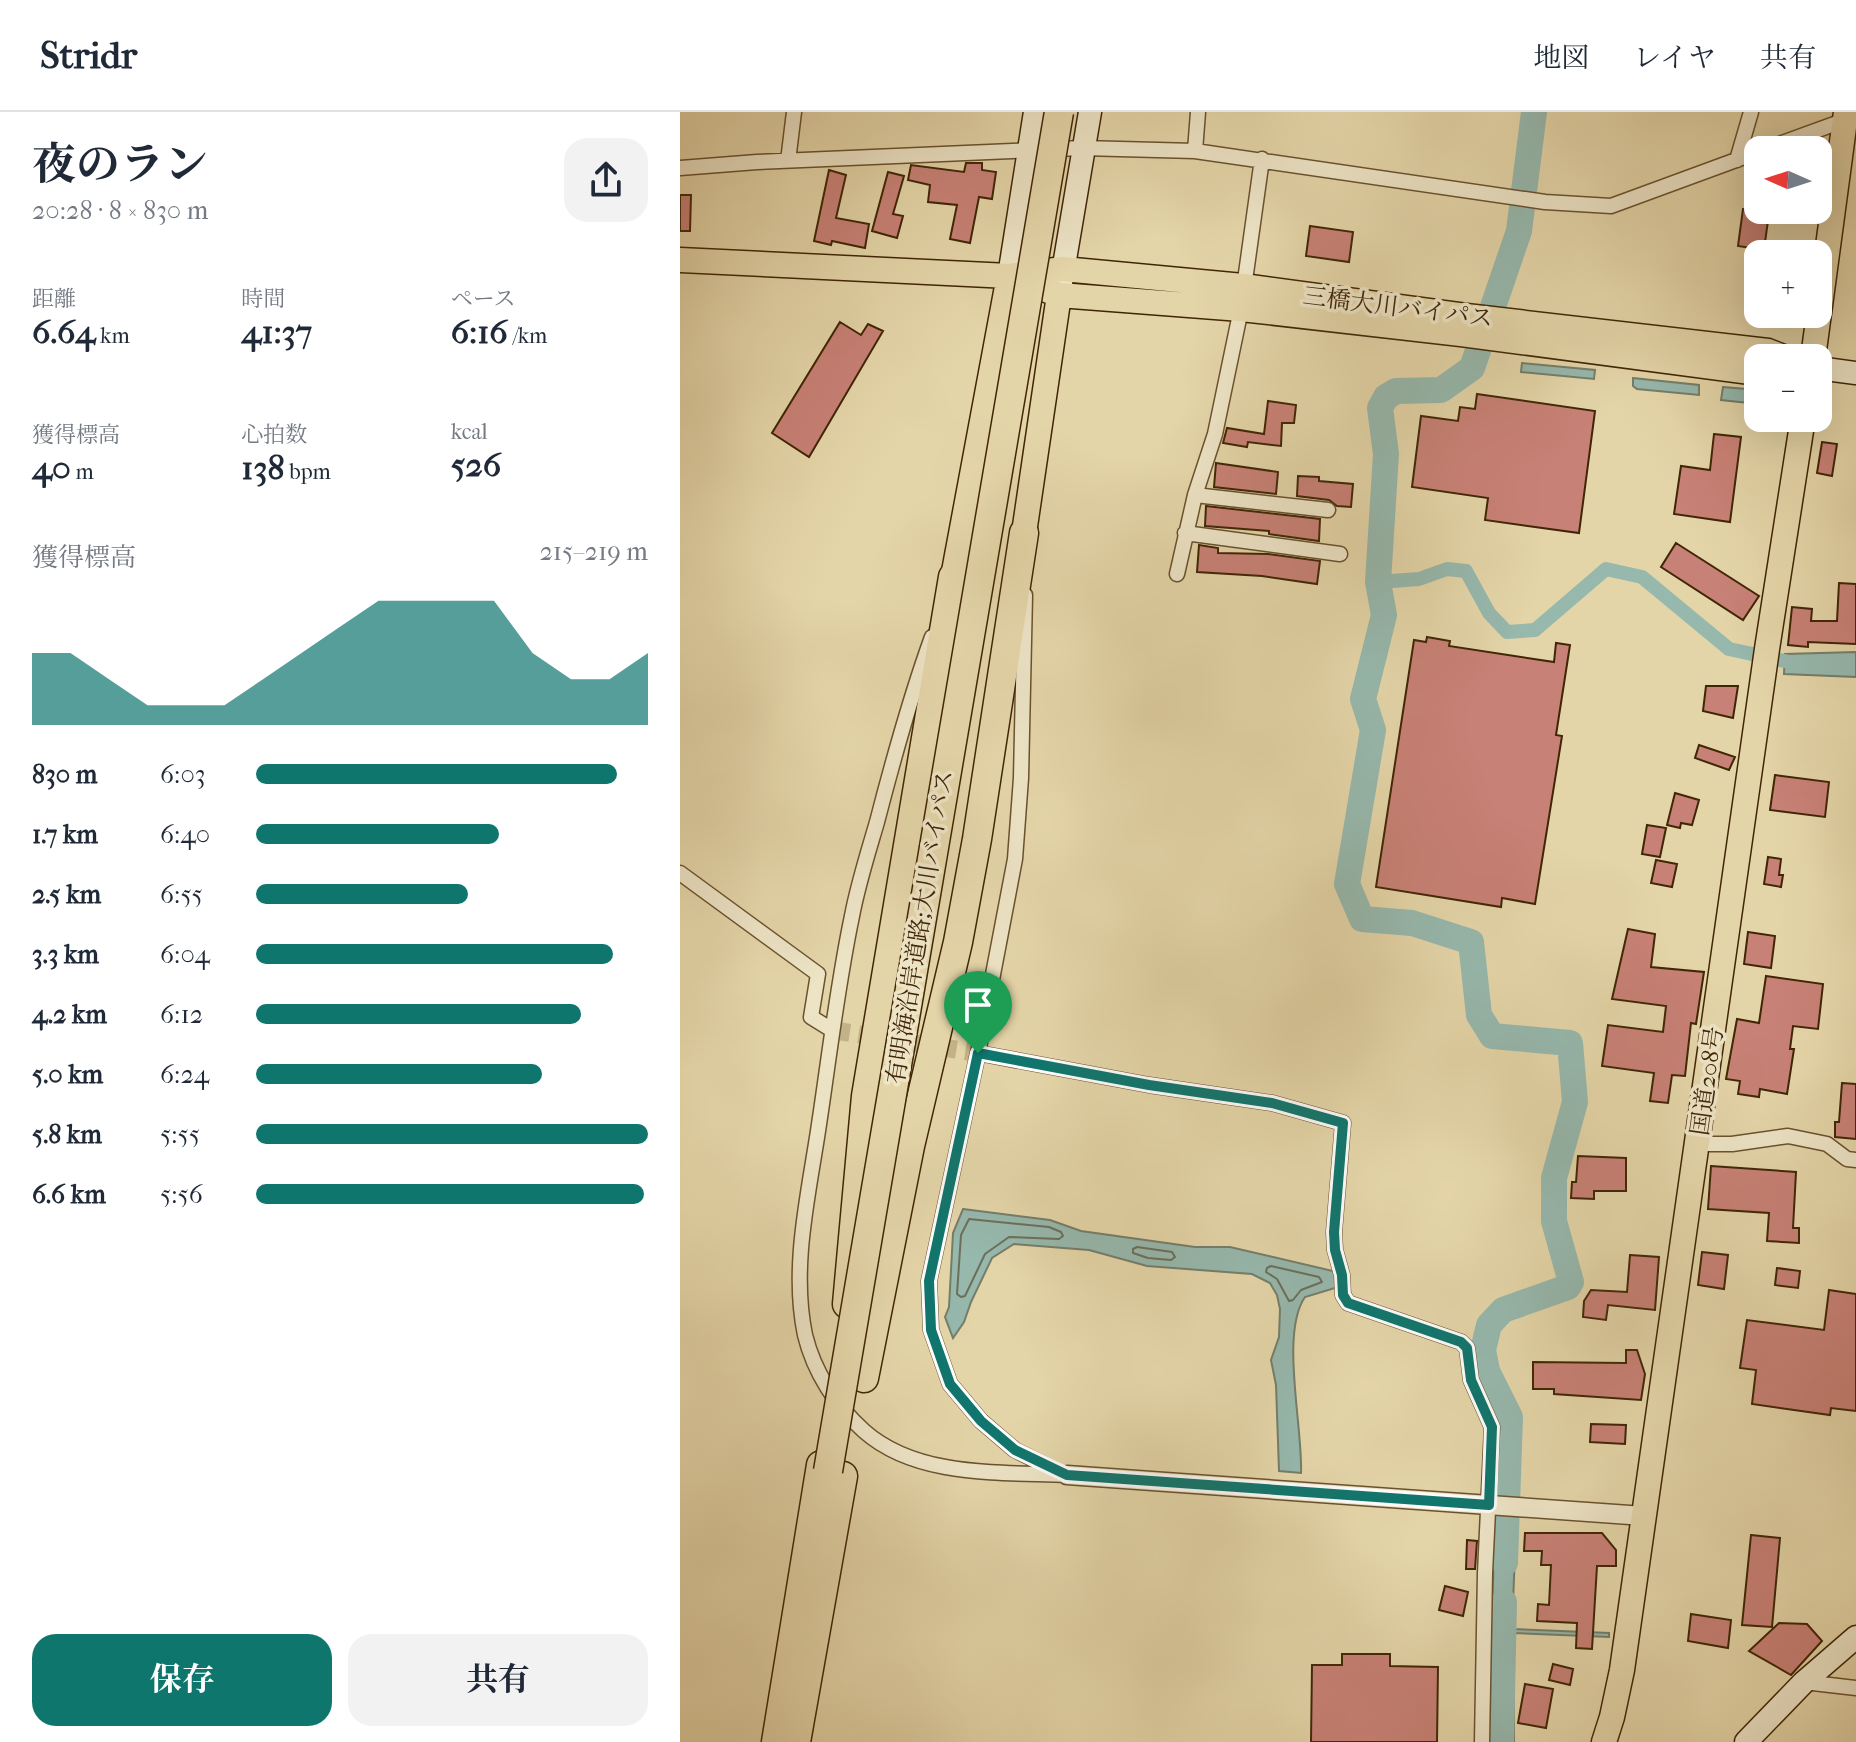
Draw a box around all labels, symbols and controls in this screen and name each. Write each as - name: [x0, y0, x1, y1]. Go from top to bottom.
- text: Stridr: [40, 33, 137, 78]
- text: 地図: [1533, 41, 1589, 74]
- text: レイヤ: [1633, 41, 1716, 74]
- text: 共有: [1760, 41, 1816, 74]
- north arrow: [1744, 136, 1832, 224]
- map controls: [1744, 136, 1832, 432]
- button: share: [564, 138, 648, 222]
- text: 夜のラン: [32, 139, 208, 190]
- text: 20:28 · 8 × 830 m: [32, 195, 208, 226]
- button: +: [1744, 240, 1832, 328]
- street label: 三橋大川バイパス: [1301, 281, 1495, 333]
- text: 距離: [32, 286, 76, 312]
- text: 時間: [241, 286, 285, 312]
- text: ペース: [451, 286, 516, 312]
- text: 6.64: [32, 312, 95, 352]
- text: 41:37: [241, 312, 312, 352]
- text: 6:16: [451, 312, 508, 352]
- text: km: [95, 323, 130, 349]
- text: /km: [508, 323, 547, 349]
- button: −: [1744, 344, 1832, 432]
- text: kcal: [451, 419, 488, 445]
- text: 獲得標高: [32, 422, 120, 448]
- text: 心拍数: [241, 422, 307, 448]
- text: 526: [451, 445, 501, 485]
- text: 40: [32, 448, 71, 488]
- text: 138: [241, 448, 285, 488]
- text: m: [71, 459, 94, 485]
- text: bpm: [285, 459, 331, 485]
- text: 215–219 m: [539, 536, 648, 567]
- text: 獲得標高: [32, 542, 136, 573]
- text: 830 m: [32, 759, 97, 790]
- text: 6:03: [160, 759, 205, 790]
- street label: 有明海沿岸道路;大川バイパス: [881, 768, 959, 1086]
- text: 1.7 km: [32, 819, 98, 850]
- text: 6:40: [160, 819, 210, 850]
- text: 2.5 km: [32, 879, 101, 910]
- text: 6:55: [160, 879, 203, 910]
- text: 3.3 km: [32, 939, 99, 970]
- text: 6:04: [160, 939, 210, 970]
- pin: [944, 971, 1012, 1053]
- icon: arrive: [956, 983, 1000, 1027]
- text: 4.2 km: [32, 999, 107, 1030]
- text: 6:12: [160, 999, 203, 1030]
- street label: 国道208号: [1686, 1025, 1728, 1137]
- text: 5.0 km: [32, 1059, 103, 1090]
- text: 6:24: [160, 1059, 209, 1090]
- text: 5.8 km: [32, 1119, 102, 1150]
- text: 5:55: [160, 1119, 200, 1150]
- text: 6.6 km: [32, 1179, 106, 1210]
- text: 5:56: [160, 1179, 203, 1210]
- button: 保存: [32, 1634, 332, 1726]
- button: 共有: [348, 1634, 648, 1726]

